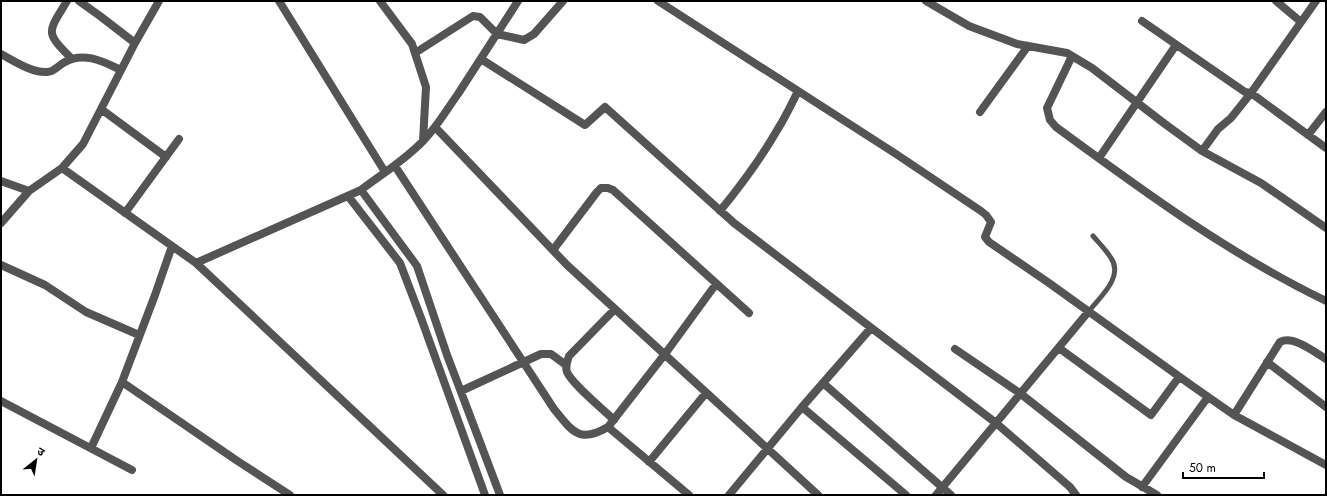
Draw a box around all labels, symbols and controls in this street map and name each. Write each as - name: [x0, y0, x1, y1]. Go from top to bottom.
- north arrow: [16, 440, 56, 480]
- text: उ: [34, 443, 48, 460]
- scale bar: [1183, 454, 1264, 480]
- text: 50 m: [1189, 459, 1216, 477]

